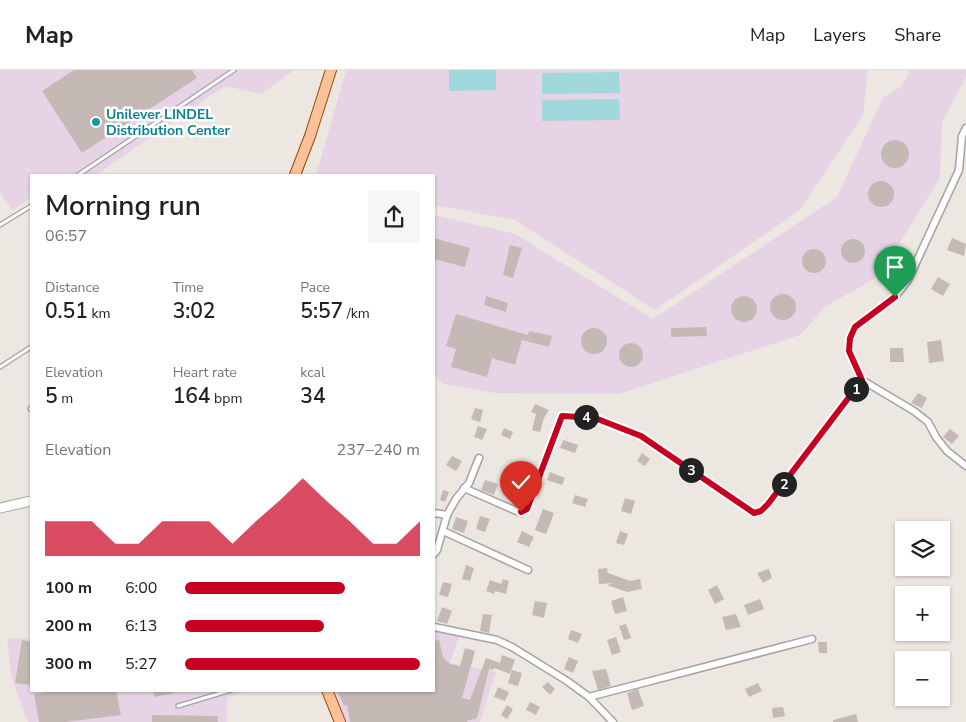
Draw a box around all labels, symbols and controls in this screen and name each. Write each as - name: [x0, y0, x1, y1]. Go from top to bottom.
- text: Map: [25, 19, 73, 51]
- text: Map: [750, 23, 785, 47]
- text: Layers: [813, 23, 866, 47]
- text: Share: [894, 23, 941, 47]
- place label: Unilever LINDEL Distribution Center: [106, 105, 231, 140]
- marker: Unilever LINDEL Distribution Center: [90, 116, 102, 128]
- text: Morning run: [45, 187, 201, 225]
- button: share: [368, 191, 420, 243]
- text: 06:57: [45, 225, 87, 247]
- pin: [874, 246, 916, 297]
- icon: arrive: [881, 253, 909, 281]
- text: Distance: [45, 278, 99, 297]
- text: Time: [173, 278, 204, 297]
- text: Pace: [300, 278, 330, 297]
- text: 0.51: [45, 297, 88, 325]
- text: 3:02: [173, 297, 215, 325]
- text: 5:57: [300, 297, 343, 325]
- text: km: [88, 304, 110, 323]
- text: /km: [343, 304, 370, 323]
- text: Elevation: [45, 363, 103, 382]
- text: Heart rate: [173, 363, 237, 382]
- text: kcal: [300, 363, 325, 382]
- pin: 1: [844, 376, 868, 402]
- text: 1: [852, 380, 861, 399]
- text: 5: [45, 382, 58, 410]
- text: 164: [173, 382, 210, 410]
- text: 34: [300, 382, 326, 410]
- text: m: [58, 389, 73, 408]
- text: bpm: [210, 389, 242, 408]
- pin: 4: [574, 404, 598, 430]
- text: 4: [582, 408, 591, 427]
- text: Elevation: [45, 439, 111, 461]
- text: 237–240 m: [337, 439, 420, 461]
- pin: 3: [678, 458, 704, 482]
- pin: [500, 461, 542, 512]
- text: 3: [687, 461, 696, 480]
- icon: check: [507, 468, 535, 496]
- pin: 2: [772, 472, 796, 496]
- text: 2: [780, 475, 789, 494]
- map controls: [895, 521, 950, 706]
- button: layers: [895, 521, 950, 576]
- text: 100 m: [45, 577, 92, 599]
- text: 6:00: [125, 577, 157, 599]
- button: +: [895, 586, 950, 641]
- text: 200 m: [45, 615, 92, 637]
- text: 6:13: [125, 615, 157, 637]
- button: −: [895, 651, 950, 706]
- text: 300 m: [45, 653, 92, 675]
- text: 5:27: [125, 653, 157, 675]

